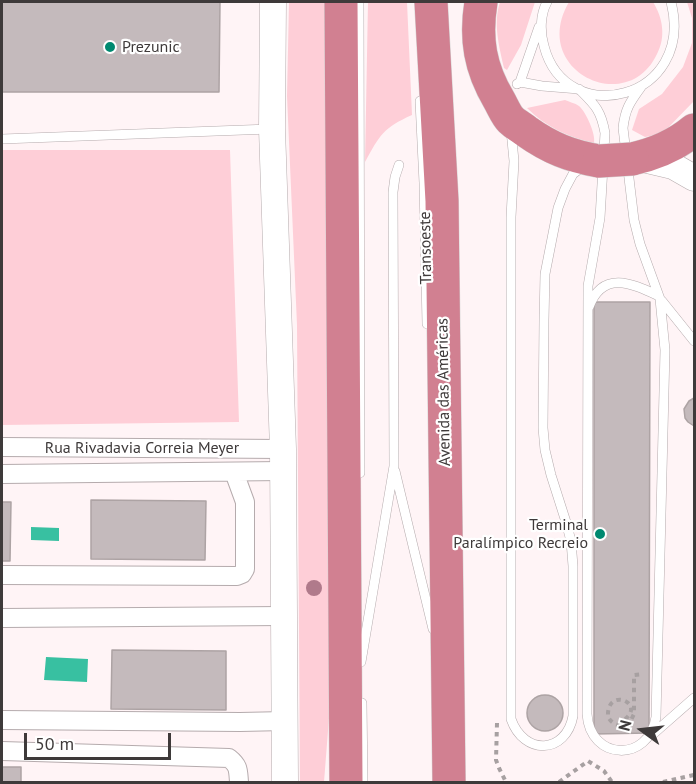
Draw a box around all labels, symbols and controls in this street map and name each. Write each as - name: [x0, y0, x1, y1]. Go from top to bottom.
- place label: Prezunic: [122, 37, 180, 57]
- marker: Prezunic: [103, 40, 117, 54]
- street label: Transoeste: [416, 211, 436, 285]
- street label: Avenida das Américas: [433, 318, 455, 466]
- street label: Rua Rivadavia Correia Meyer: [45, 438, 239, 458]
- place label: Terminal Paralímpico Recreio: [453, 515, 588, 553]
- marker: Terminal Paralímpico Recreio: [593, 527, 607, 541]
- north arrow: [612, 700, 672, 760]
- text: N: [614, 718, 636, 733]
- scale bar: [27, 721, 174, 759]
- text: 50 m: [35, 732, 74, 755]

